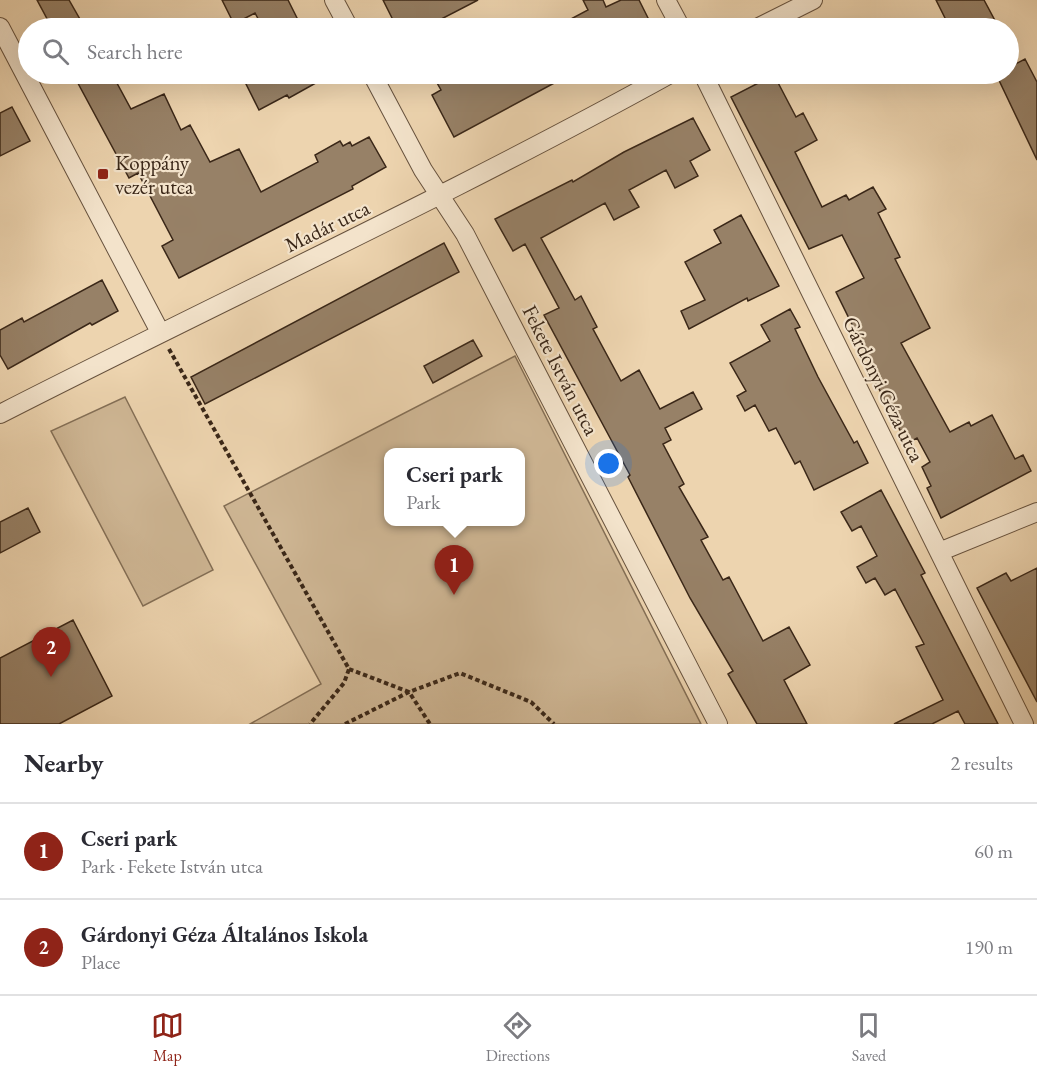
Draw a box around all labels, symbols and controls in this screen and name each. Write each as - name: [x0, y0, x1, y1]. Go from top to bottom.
- search box: [18, 18, 1019, 84]
- icon: search: [39, 35, 72, 68]
- text: Search here: [87, 37, 182, 66]
- place label: Koppány vezér utca: [115, 149, 194, 200]
- marker: Koppány vezér utca: [96, 167, 110, 181]
- street label: Madár utca: [280, 194, 375, 258]
- street label: Fekete István utca: [517, 300, 606, 440]
- street label: Gárdonyi Géza utca: [837, 312, 931, 467]
- popup: [384, 448, 525, 526]
- your location: [594, 449, 623, 478]
- text: Cseri park: [406, 460, 503, 489]
- text: Park: [406, 489, 440, 515]
- pin: 1: [434, 546, 474, 595]
- pin: 2: [32, 628, 70, 677]
- text: Nearby: [24, 746, 104, 780]
- text: 2 results: [950, 750, 1013, 776]
- text: Cseri park: [81, 824, 177, 853]
- text: 1: [38, 838, 49, 864]
- text: 60 m: [974, 838, 1013, 864]
- text: Park · Fekete István utca: [81, 853, 263, 879]
- text: Gárdonyi Géza Általános Iskola: [81, 920, 368, 949]
- text: 2: [38, 934, 49, 960]
- text: 190 m: [965, 934, 1013, 960]
- text: Place: [81, 949, 120, 975]
- tab: Map: [151, 1009, 184, 1066]
- tab: Directions: [486, 1009, 550, 1066]
- tab: Saved: [852, 1009, 886, 1066]

